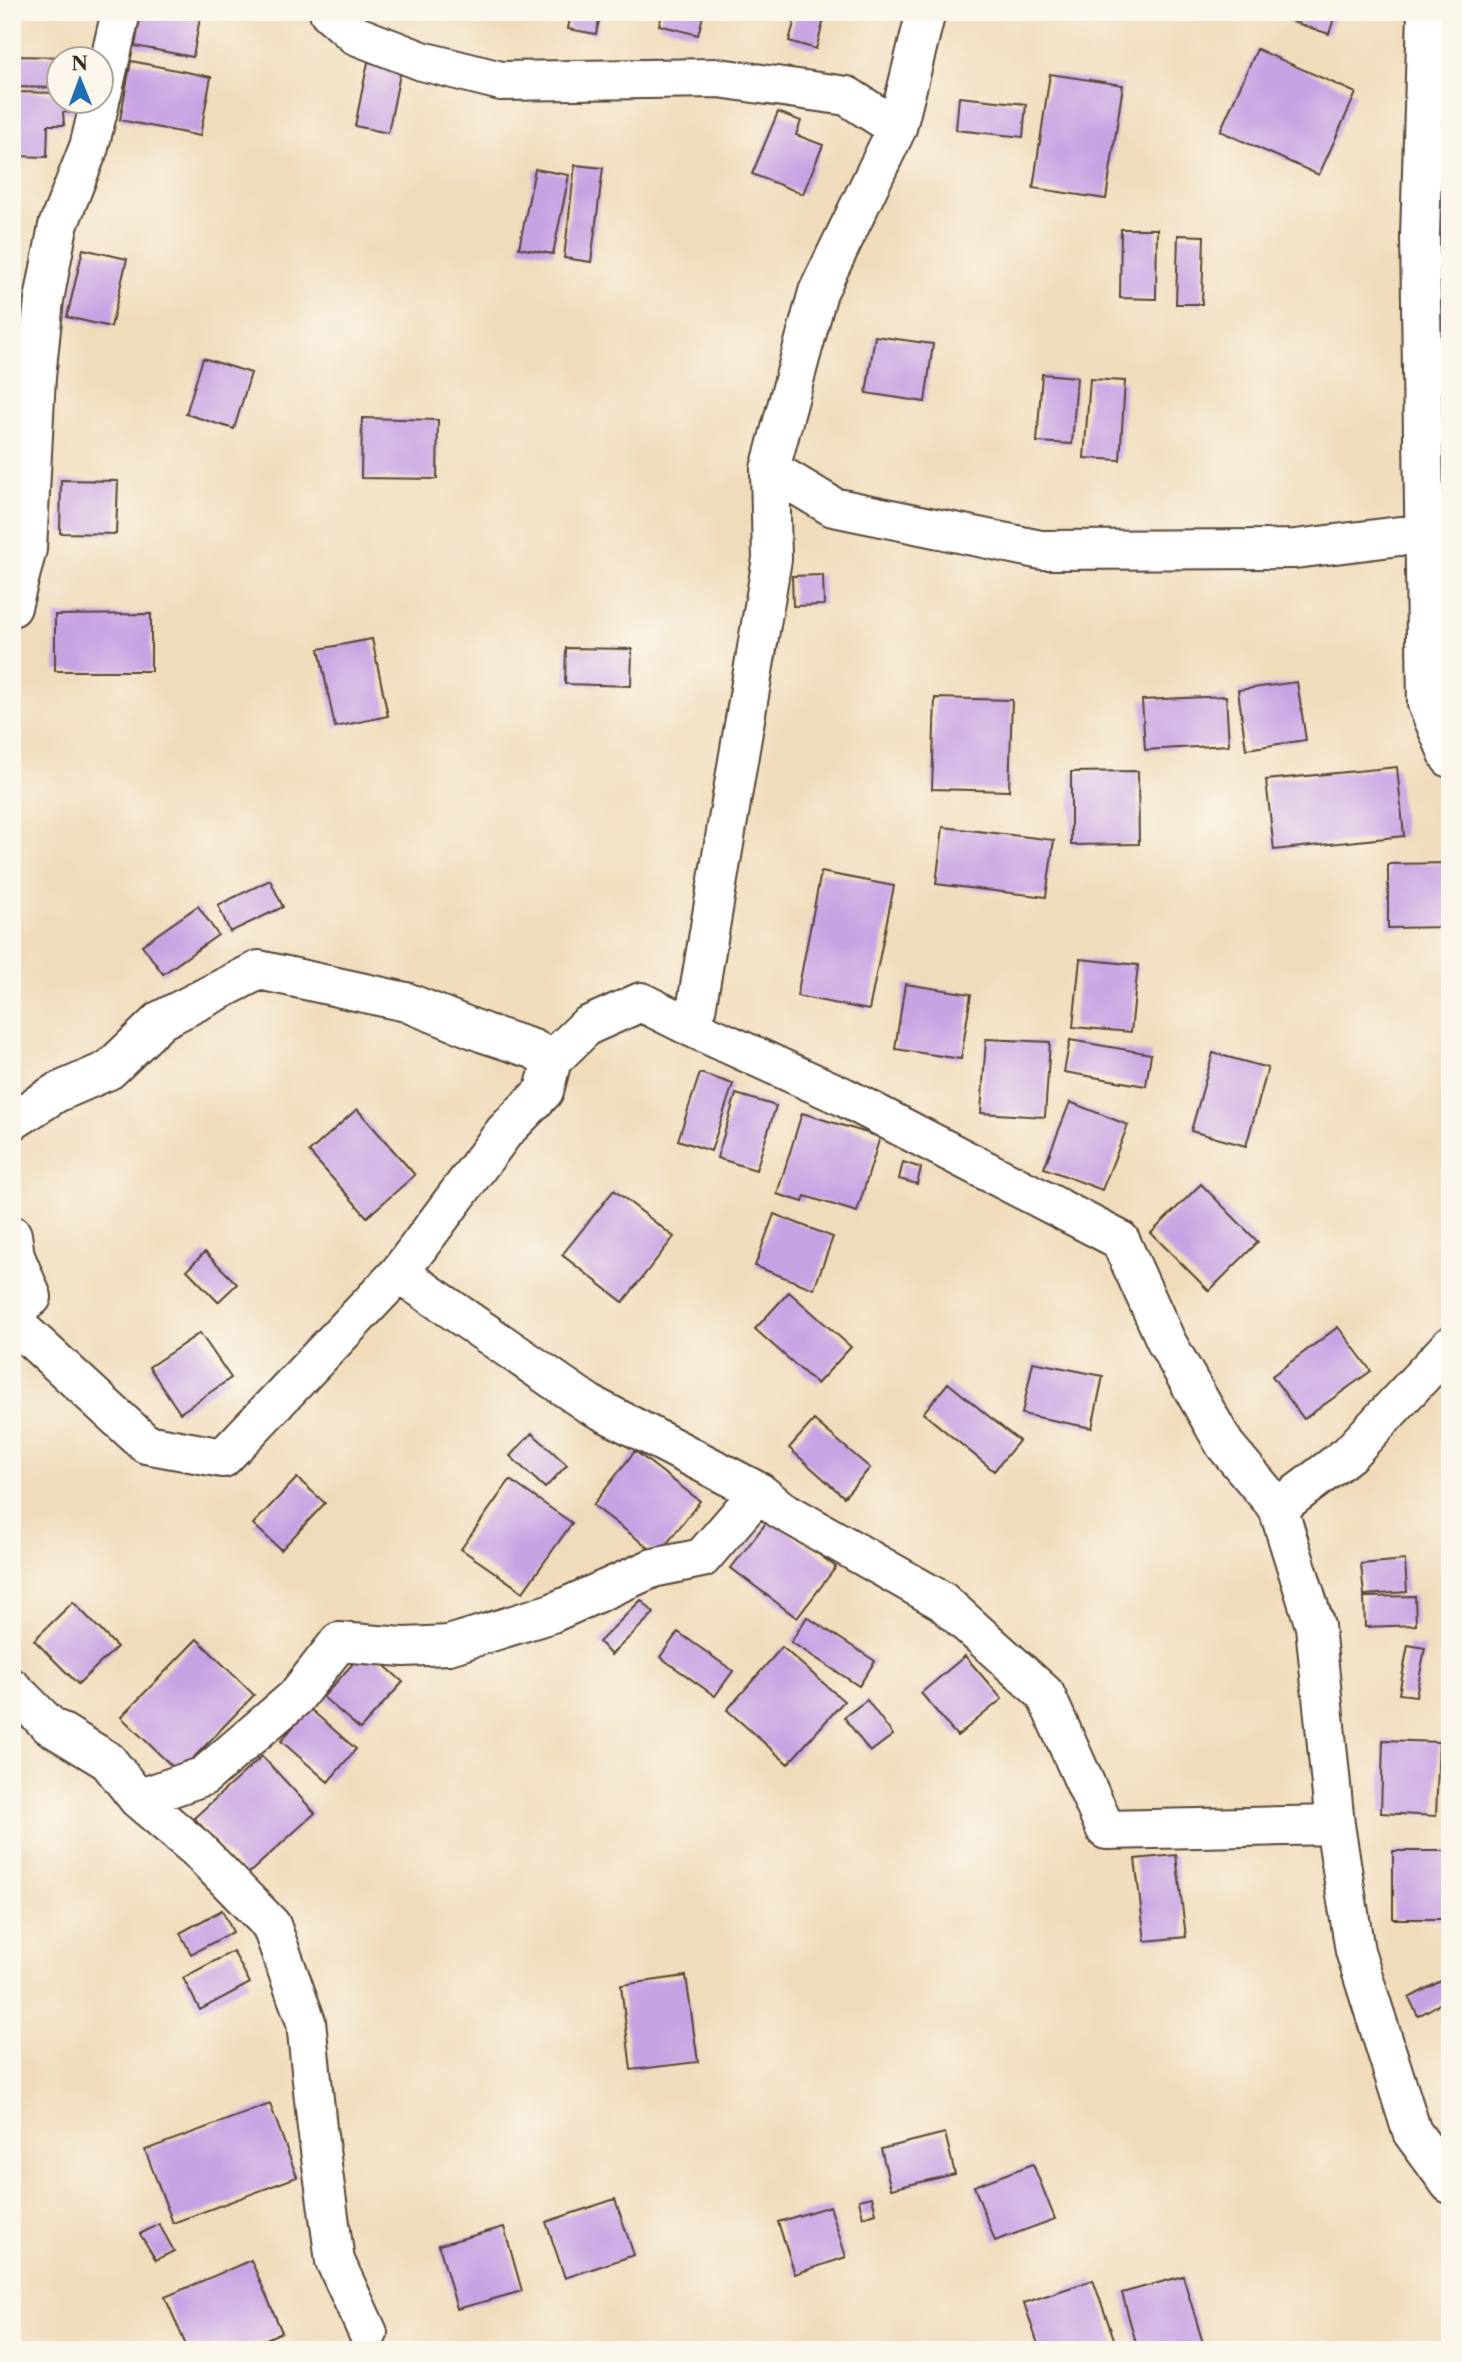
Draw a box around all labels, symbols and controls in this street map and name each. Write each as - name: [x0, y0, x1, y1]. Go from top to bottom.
- north arrow: [46, 46, 116, 116]
- text: N: [71, 52, 88, 75]

